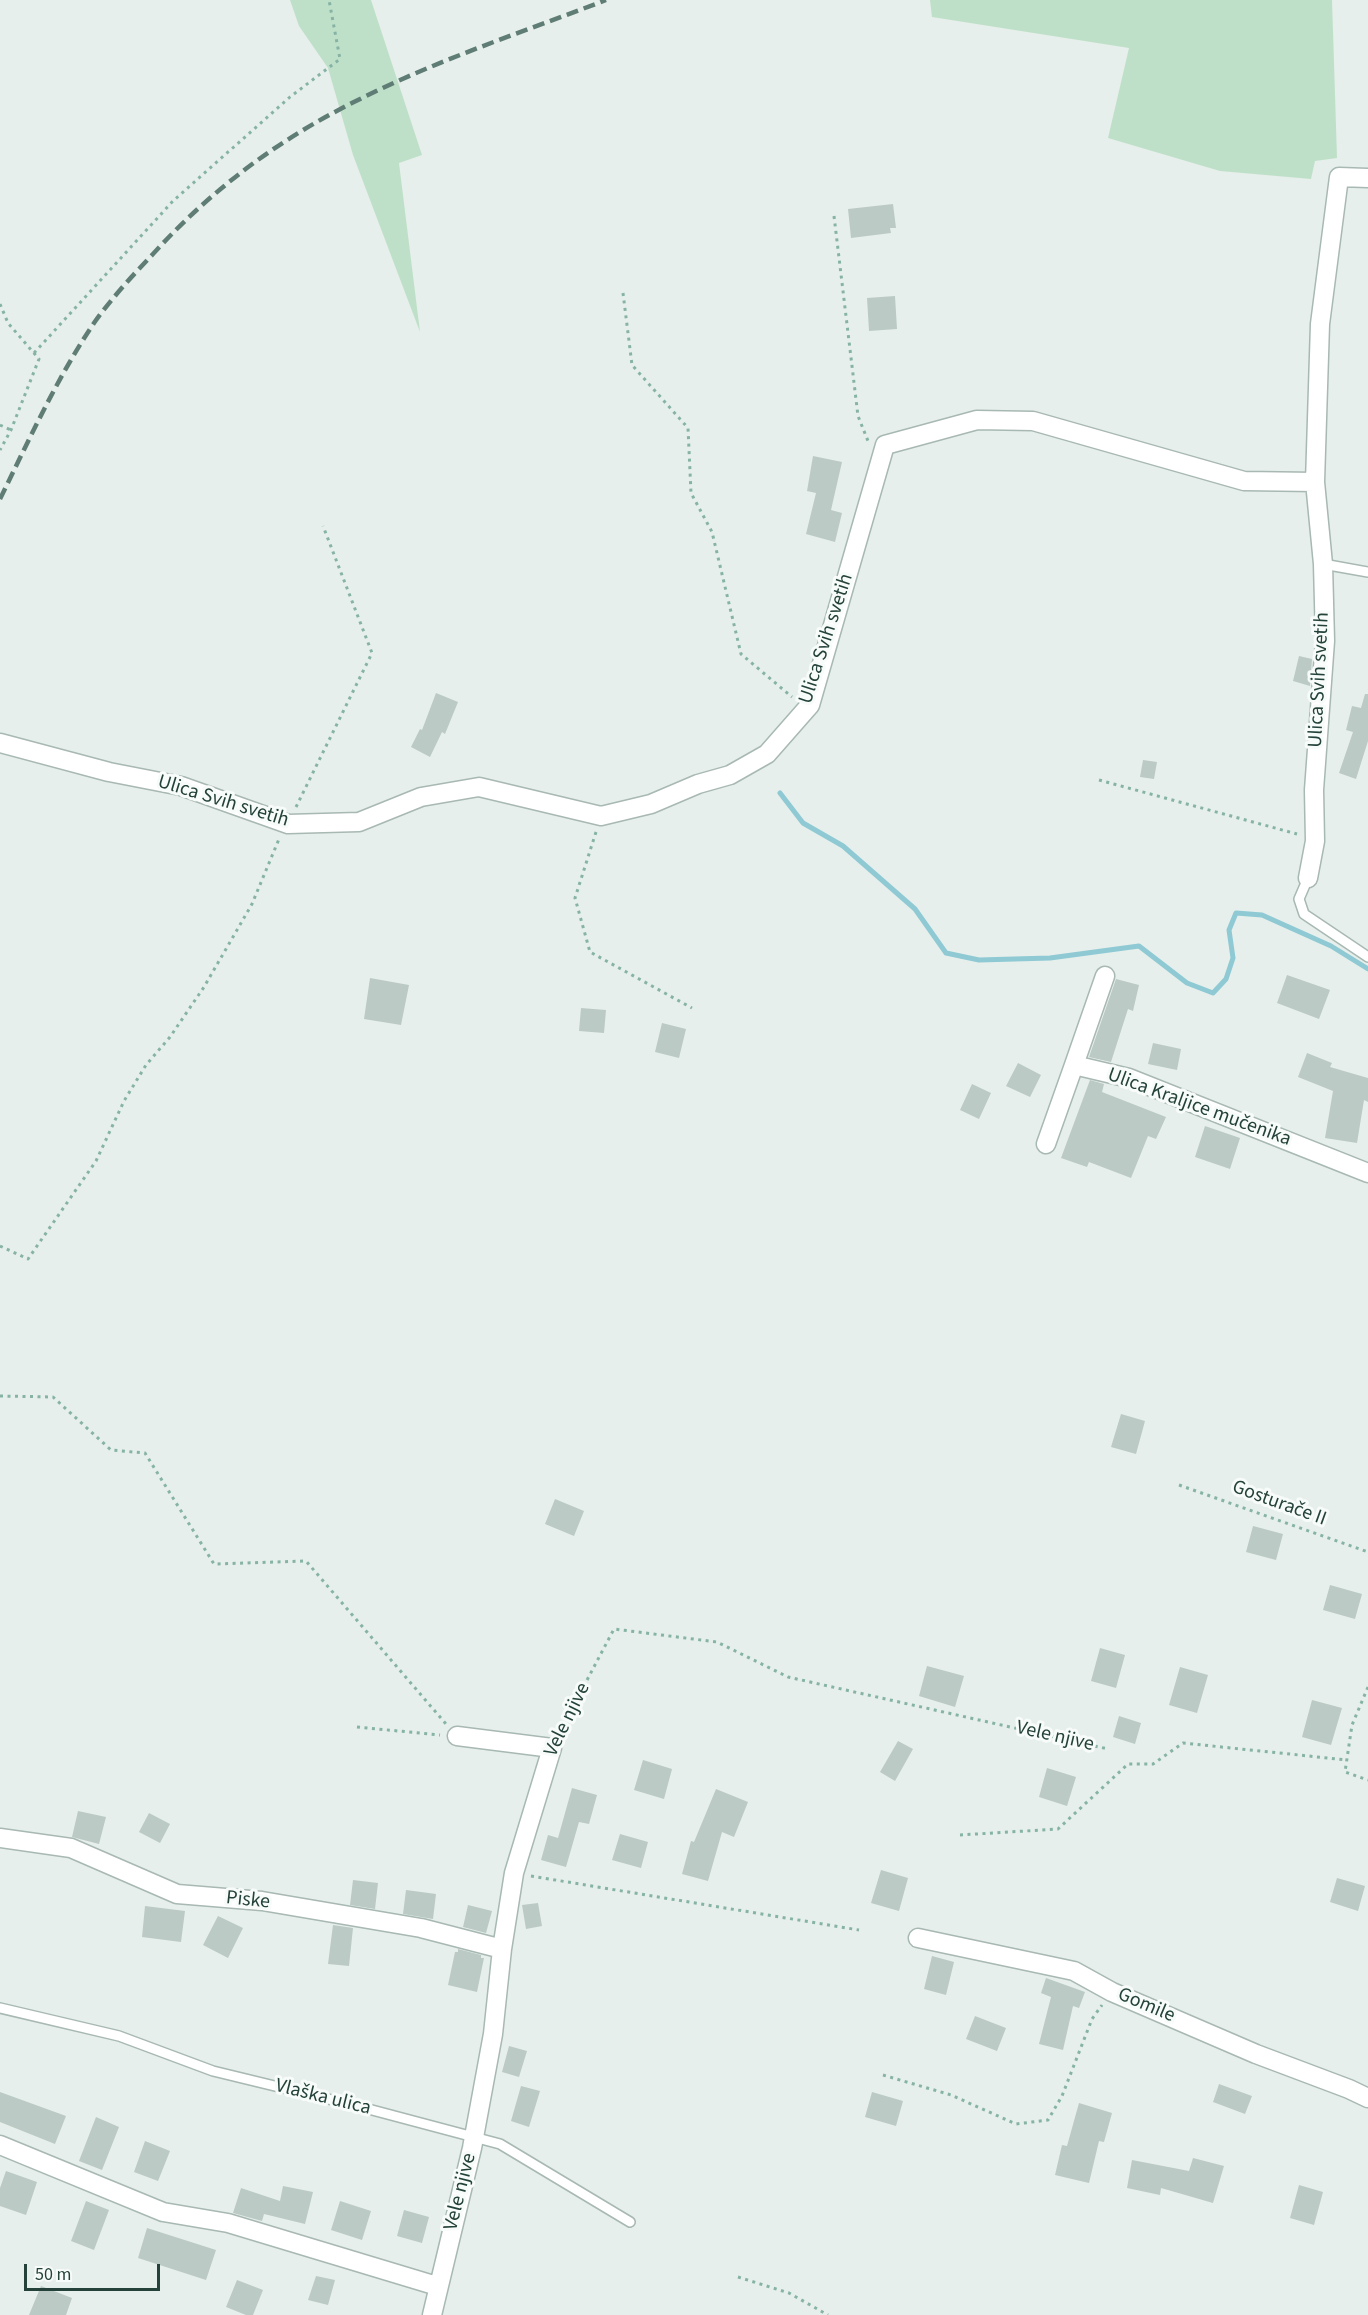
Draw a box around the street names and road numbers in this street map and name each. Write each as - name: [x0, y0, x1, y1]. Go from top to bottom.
- street label: Ulica Svih svetih: [795, 571, 859, 707]
- street label: Ulica Svih svetih: [1304, 612, 1336, 748]
- street label: Ulica Svih svetih: [155, 771, 291, 833]
- street label: Ulica Kraljice mučenika: [1104, 1064, 1294, 1152]
- street label: Gosturače II: [1229, 1476, 1329, 1532]
- street label: Vele njive: [540, 1679, 596, 1761]
- street label: Vele njive: [1014, 1716, 1096, 1758]
- street label: Piske: [225, 1887, 271, 1915]
- street label: Gomile: [1114, 1983, 1178, 2029]
- street label: Vlaška ulica: [273, 2075, 373, 2121]
- street label: Vele njive: [440, 2151, 482, 2233]

